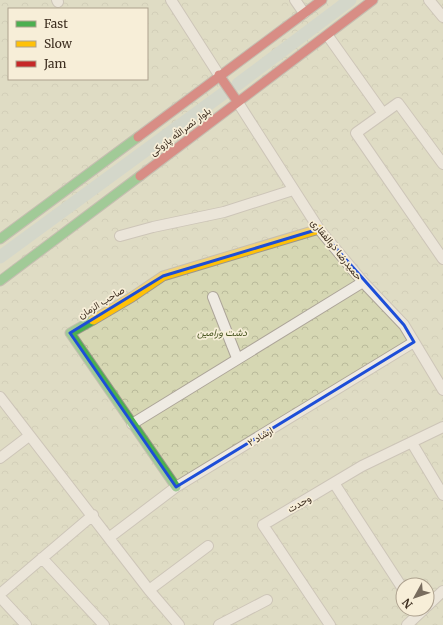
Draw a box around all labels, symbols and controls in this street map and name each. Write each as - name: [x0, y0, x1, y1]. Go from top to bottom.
- legend: [8, 8, 148, 80]
- text: Fast: [44, 16, 68, 31]
- text: Slow: [44, 36, 73, 51]
- text: Jam: [43, 56, 67, 71]
- street label: بلوار نصرالله پازوکی: [147, 104, 214, 159]
- street label: حمیدرضا ذوالفقاری: [308, 216, 365, 283]
- street label: صاحب الزمان: [75, 283, 127, 321]
- park label: دشت ورامین: [197, 326, 247, 339]
- street label: ارشاد ۲: [245, 424, 276, 449]
- street label: وحدت: [285, 491, 313, 515]
- north arrow: [395, 577, 435, 617]
- text: N: [399, 595, 415, 611]

